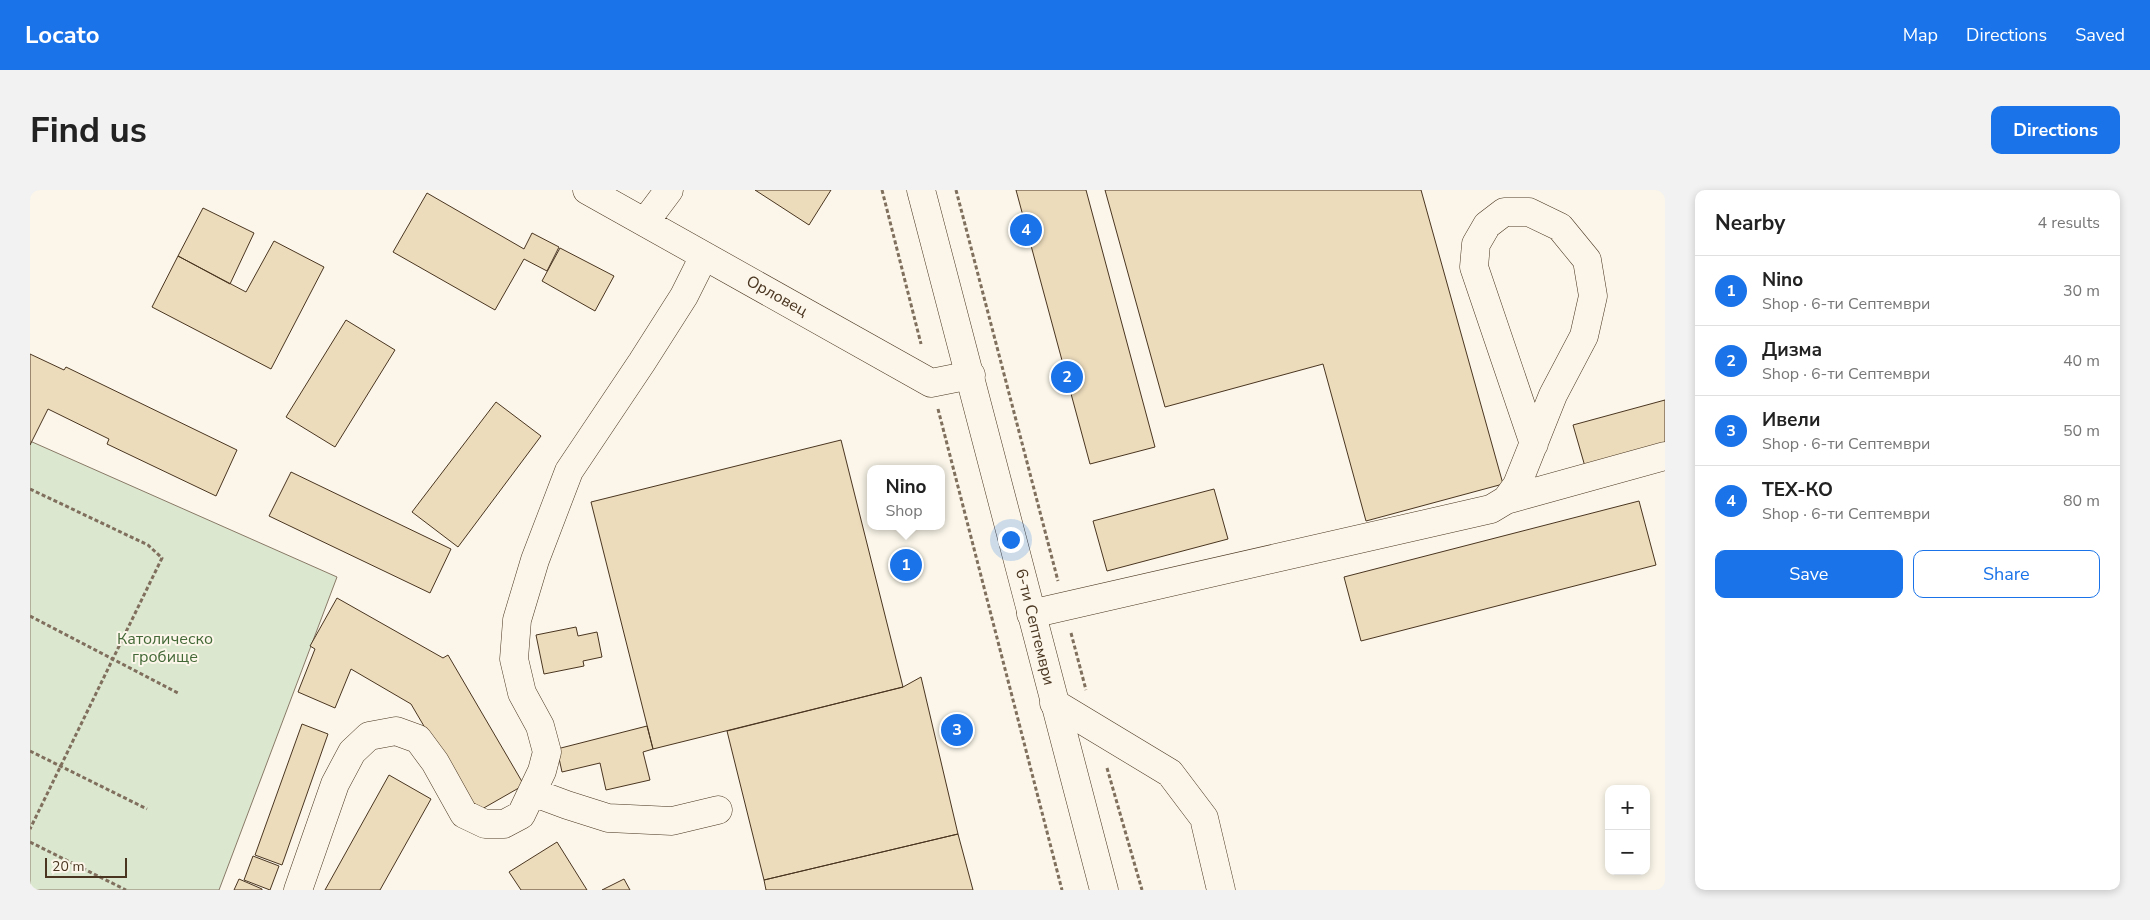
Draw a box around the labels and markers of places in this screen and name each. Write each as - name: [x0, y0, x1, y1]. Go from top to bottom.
- pin: 4: [1010, 211, 1042, 249]
- pin: 2: [1051, 358, 1083, 396]
- pin: 1: [890, 546, 922, 584]
- pin: 3: [941, 711, 973, 749]

